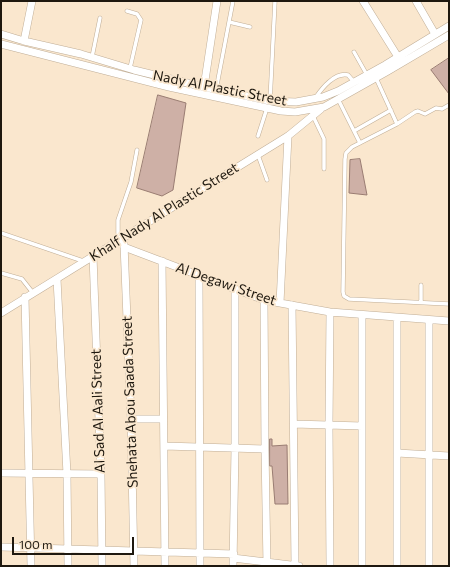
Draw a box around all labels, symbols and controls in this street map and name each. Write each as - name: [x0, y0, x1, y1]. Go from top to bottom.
- street label: Nady Al Plastic Street: [152, 67, 288, 109]
- street label: Khalf Nady Al Plastic Street: [86, 159, 242, 265]
- street label: Al Degawi Street: [173, 259, 279, 309]
- street label: Shehata Abou Saada Street: [119, 316, 141, 488]
- street label: Al Sad Al Aali Street: [87, 349, 109, 473]
- scale bar: [14, 529, 136, 555]
- text: 100 m: [19, 537, 53, 551]

